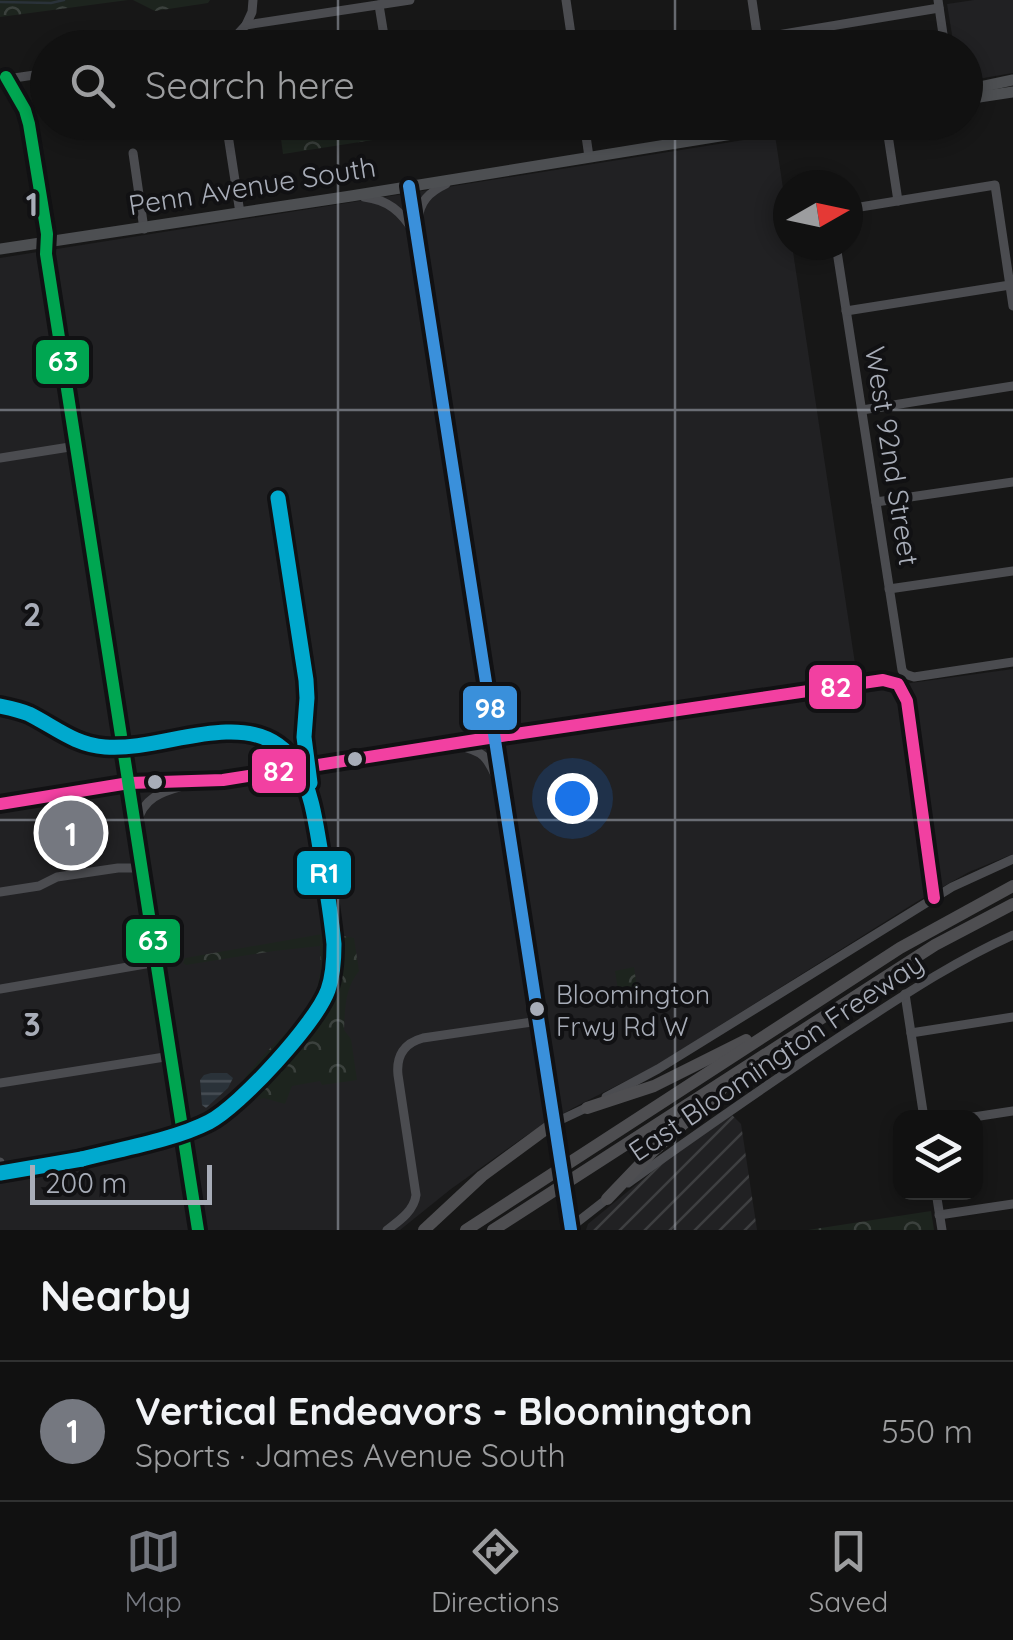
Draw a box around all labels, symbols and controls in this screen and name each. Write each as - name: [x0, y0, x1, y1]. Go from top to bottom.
- search box: [30, 30, 983, 140]
- icon: search: [65, 58, 120, 113]
- text: Search here: [145, 61, 355, 109]
- street label: Penn Avenue South: [126, 149, 378, 222]
- north arrow: [773, 170, 863, 260]
- text: 1: [26, 184, 38, 224]
- line badge: 63: [34, 338, 91, 386]
- text: 63: [48, 343, 78, 378]
- street label: West 92nd Street: [858, 344, 927, 568]
- text: 2: [23, 594, 41, 634]
- line badge: 82: [807, 663, 864, 711]
- text: 82: [820, 669, 852, 704]
- line badge: 98: [461, 684, 519, 732]
- text: 98: [474, 690, 506, 725]
- line badge: 82: [250, 747, 308, 795]
- unlabelled marker: [345, 749, 365, 769]
- text: 82: [263, 753, 295, 788]
- unlabelled marker: [145, 772, 165, 792]
- your location: [547, 773, 598, 824]
- pin: 1: [38, 796, 104, 870]
- line badge: R1: [295, 849, 353, 897]
- text: R1: [309, 855, 339, 890]
- line badge: 63: [124, 917, 182, 965]
- text: 63: [138, 922, 168, 957]
- street label: East Bloomington Freeway: [622, 945, 930, 1168]
- place label: Bloomington Frwy Rd W: [556, 978, 710, 1043]
- marker: Bloomington Frwy Rd W: [527, 999, 547, 1019]
- text: 3: [23, 1004, 41, 1044]
- map controls: [893, 1110, 983, 1200]
- button: layers: [893, 1110, 983, 1200]
- scale bar: [30, 1160, 212, 1204]
- text: 200 m: [45, 1165, 127, 1200]
- text: Nearby: [40, 1269, 191, 1322]
- text: Vertical Endeavors - Bloomington: [135, 1387, 753, 1435]
- text: 1: [66, 1411, 79, 1451]
- text: 550 m: [881, 1411, 973, 1451]
- text: Sports · James Avenue South: [135, 1435, 566, 1475]
- tab: Map: [125, 1524, 182, 1619]
- tab: Directions: [431, 1524, 559, 1619]
- tab: Saved: [809, 1524, 888, 1619]

